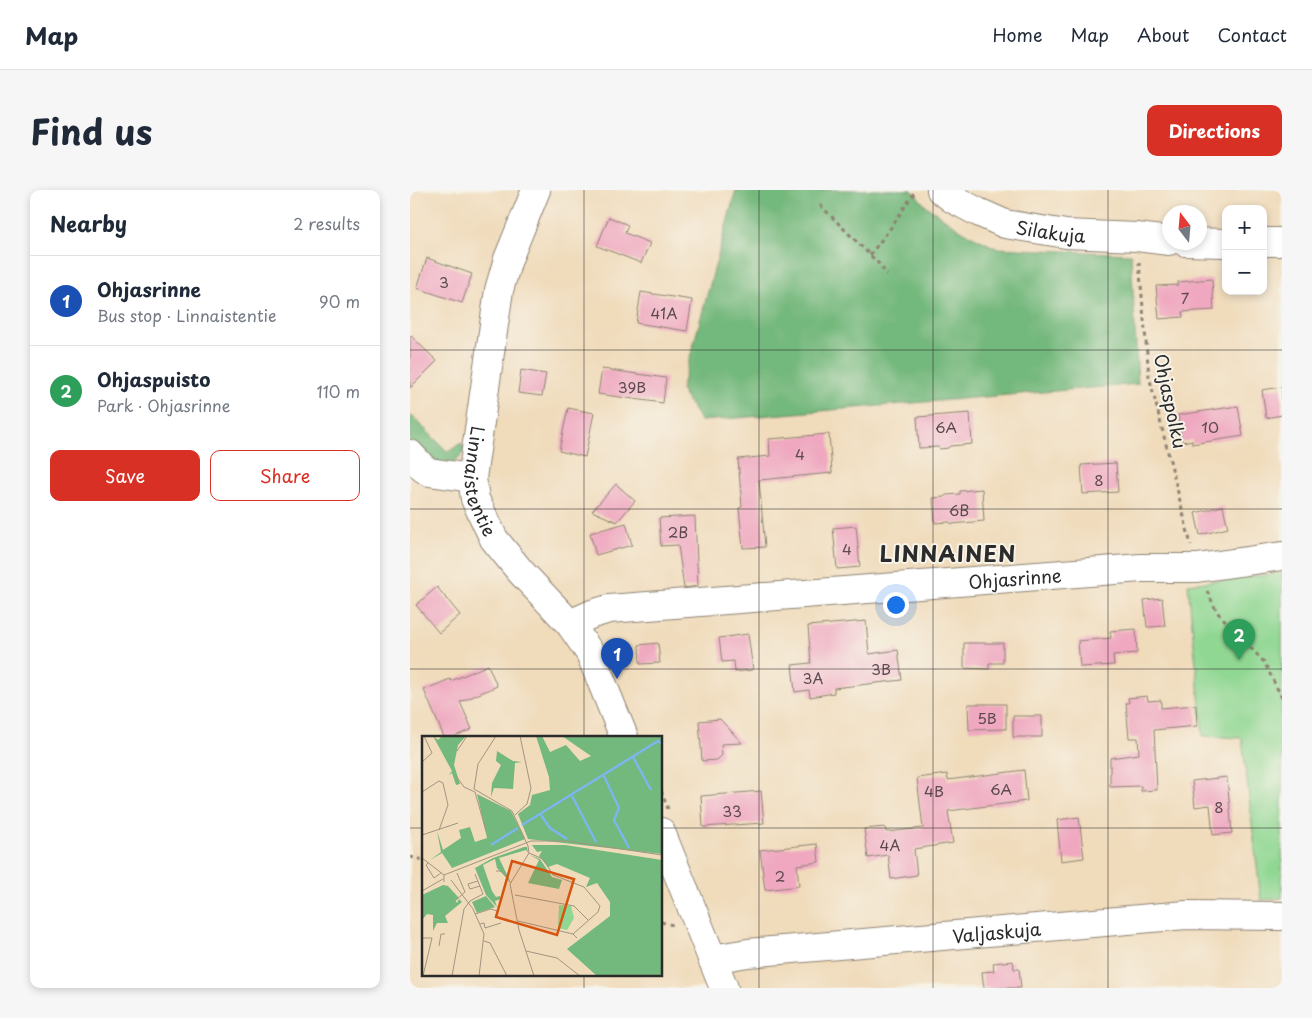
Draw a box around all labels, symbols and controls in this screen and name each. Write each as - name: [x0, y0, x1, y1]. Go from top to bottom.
- text: Map: [25, 17, 78, 53]
- text: Home: [992, 21, 1042, 48]
- text: Map: [1070, 21, 1109, 48]
- text: About: [1137, 21, 1189, 48]
- text: Contact: [1217, 21, 1287, 48]
- text: Find us: [30, 104, 152, 157]
- button: Directions: [1147, 105, 1282, 156]
- north arrow: [1162, 205, 1207, 250]
- map controls: [1222, 205, 1267, 295]
- button: +: [1222, 205, 1267, 250]
- text: Nearby: [50, 207, 127, 239]
- text: 2 results: [293, 211, 360, 235]
- street label: Silakuja: [1014, 213, 1087, 248]
- button: −: [1222, 250, 1267, 295]
- house number: 3: [439, 270, 449, 293]
- text: Ohjasrinne: [97, 275, 201, 303]
- house number: 7: [1181, 286, 1190, 309]
- text: 1: [62, 289, 70, 313]
- text: 90 m: [319, 289, 360, 313]
- house number: 41A: [650, 301, 678, 324]
- text: Bus stop · Linnaistentie: [97, 303, 276, 327]
- street label: Ohjaspolku: [1148, 351, 1194, 451]
- text: Ohjaspuisto: [97, 365, 210, 393]
- house number: 39B: [618, 375, 646, 398]
- text: 2: [60, 379, 72, 403]
- text: 110 m: [317, 379, 360, 403]
- text: Park · Ohjasrinne: [97, 393, 230, 417]
- house number: 6A: [935, 415, 957, 438]
- house number: 10: [1201, 415, 1219, 438]
- street label: Linnaistentie: [458, 425, 504, 540]
- house number: 4: [795, 442, 805, 465]
- button: Save: [50, 450, 200, 501]
- button: Share: [210, 450, 360, 501]
- house number: 8: [1094, 468, 1104, 491]
- house number: 6B: [949, 498, 969, 521]
- house number: 2B: [668, 520, 688, 543]
- district label: LINNAINEN: [880, 536, 1016, 569]
- house number: 4: [842, 537, 852, 560]
- street label: Ohjasrinne: [967, 561, 1063, 595]
- your location: [883, 592, 909, 618]
- pin: 2: [1223, 619, 1255, 660]
- pin: 1: [601, 638, 633, 679]
- house number: 3B: [871, 657, 891, 680]
- house number: 3A: [803, 666, 824, 689]
- house number: 5B: [977, 706, 997, 729]
- inset map: [422, 736, 662, 976]
- house number: 6A: [990, 777, 1012, 800]
- house number: 4B: [924, 779, 944, 802]
- house number: 8: [1214, 795, 1224, 818]
- house number: 33: [722, 799, 742, 822]
- house number: 4A: [880, 833, 901, 856]
- house number: 2: [775, 864, 785, 887]
- street label: Valjaskuja: [951, 914, 1043, 949]

